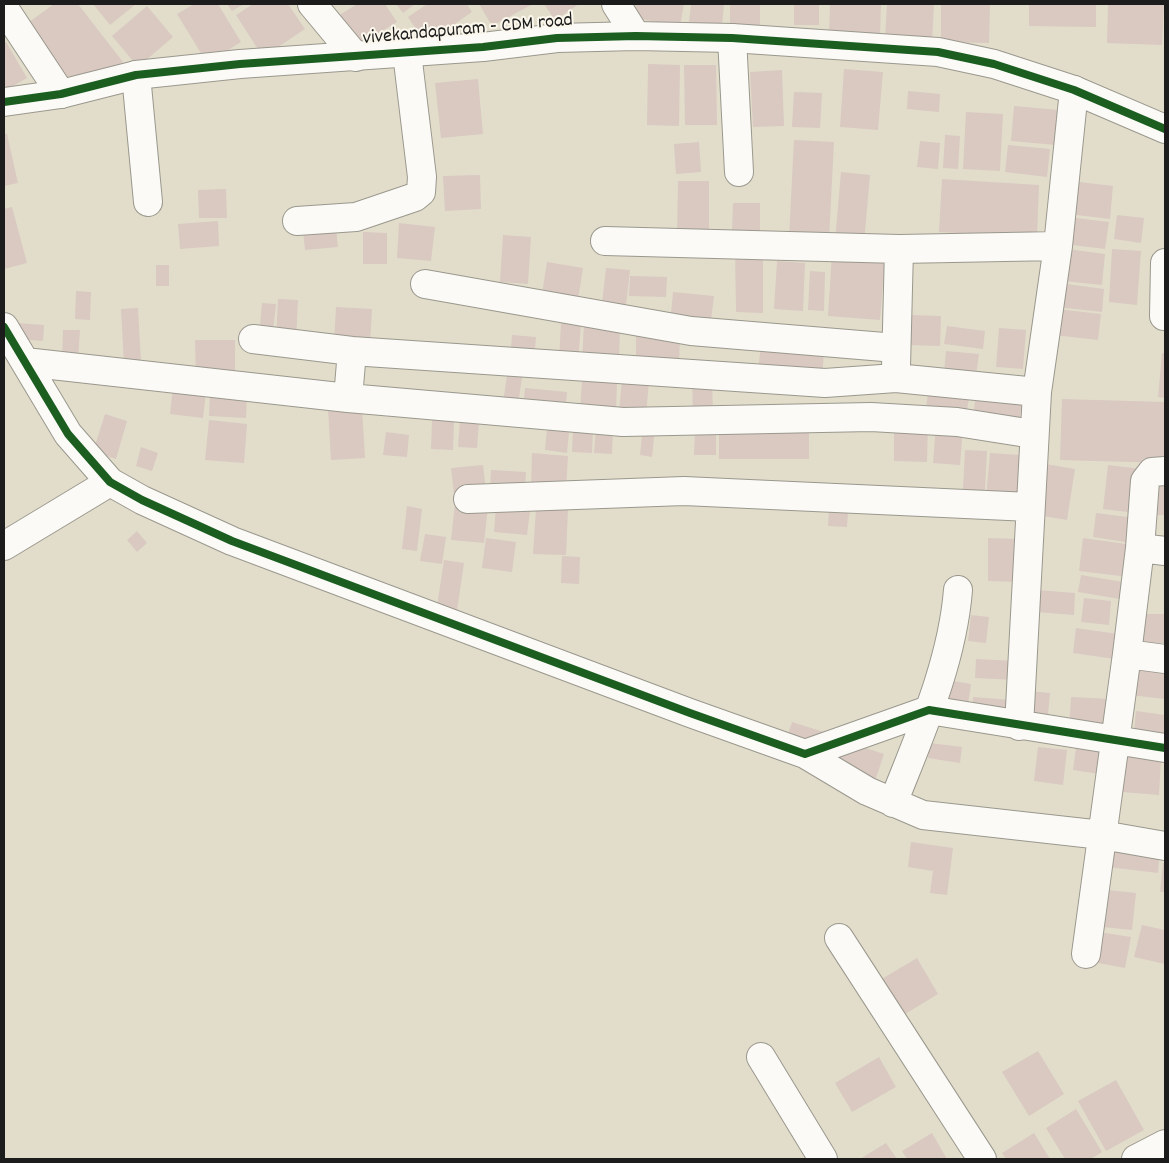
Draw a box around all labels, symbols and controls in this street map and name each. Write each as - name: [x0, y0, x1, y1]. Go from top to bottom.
- street label: vivekandapuram - CDM road: [362, 10, 574, 52]

